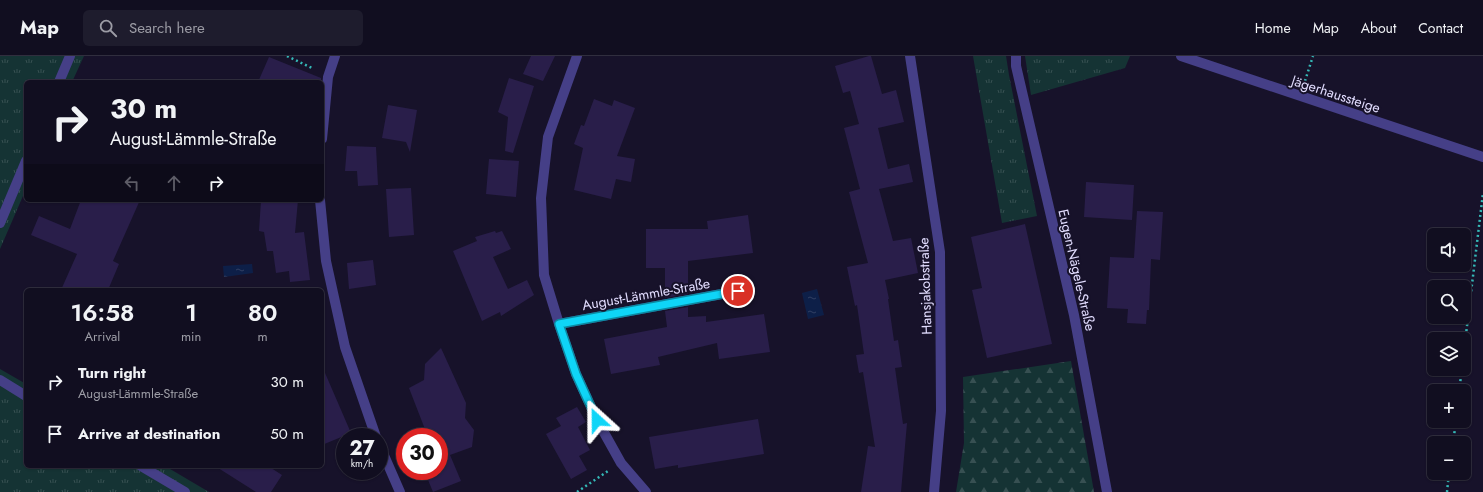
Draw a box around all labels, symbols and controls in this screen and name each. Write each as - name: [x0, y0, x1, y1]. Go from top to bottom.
- search box: [83, 10, 363, 46]
- text: Map: [20, 14, 59, 41]
- icon: search: [97, 17, 119, 39]
- text: Search here: [129, 17, 205, 39]
- text: Home: [1255, 18, 1291, 38]
- text: Map: [1313, 18, 1339, 38]
- text: About: [1361, 18, 1396, 38]
- text: Contact: [1418, 18, 1463, 38]
- street label: Jägerhaussteige: [1287, 70, 1383, 118]
- text: 30 m: [110, 88, 177, 129]
- icon: right: [44, 96, 96, 148]
- text: August-Lämmle-Straße: [110, 126, 277, 152]
- icon: left: [121, 172, 143, 194]
- icon: ahead: [163, 172, 185, 194]
- icon: right: [205, 172, 227, 194]
- street label: Eugen-Nägele-Straße: [1053, 207, 1101, 333]
- map controls: [1427, 228, 1471, 480]
- button: sound: [1427, 228, 1471, 272]
- street label: Hansjakobstraße: [913, 237, 937, 335]
- street label: August-Lämmle-Straße: [580, 273, 712, 315]
- pin: [721, 274, 755, 308]
- icon: arrive: [727, 280, 749, 302]
- button: search: [1427, 280, 1471, 324]
- text: 16:58: [70, 295, 134, 330]
- text: 1: [185, 295, 197, 330]
- text: 80: [248, 295, 278, 330]
- text: Arrival: [85, 327, 120, 346]
- text: min: [181, 327, 201, 346]
- text: m: [258, 327, 268, 346]
- button: layers: [1427, 332, 1471, 376]
- text: Turn right: [78, 362, 146, 384]
- icon: right: [44, 371, 66, 393]
- text: 30 m: [271, 371, 304, 393]
- text: August-Lämmle-Straße: [78, 384, 198, 403]
- button: +: [1427, 384, 1471, 428]
- position arrow: [576, 399, 618, 441]
- icon: arrive: [44, 423, 66, 445]
- text: Arrive at destination: [78, 423, 220, 445]
- text: 50 m: [270, 423, 304, 445]
- speed limit sign: 30: [396, 428, 448, 480]
- text: 27: [349, 434, 375, 463]
- button: −: [1427, 436, 1471, 480]
- text: km/h: [351, 456, 373, 471]

